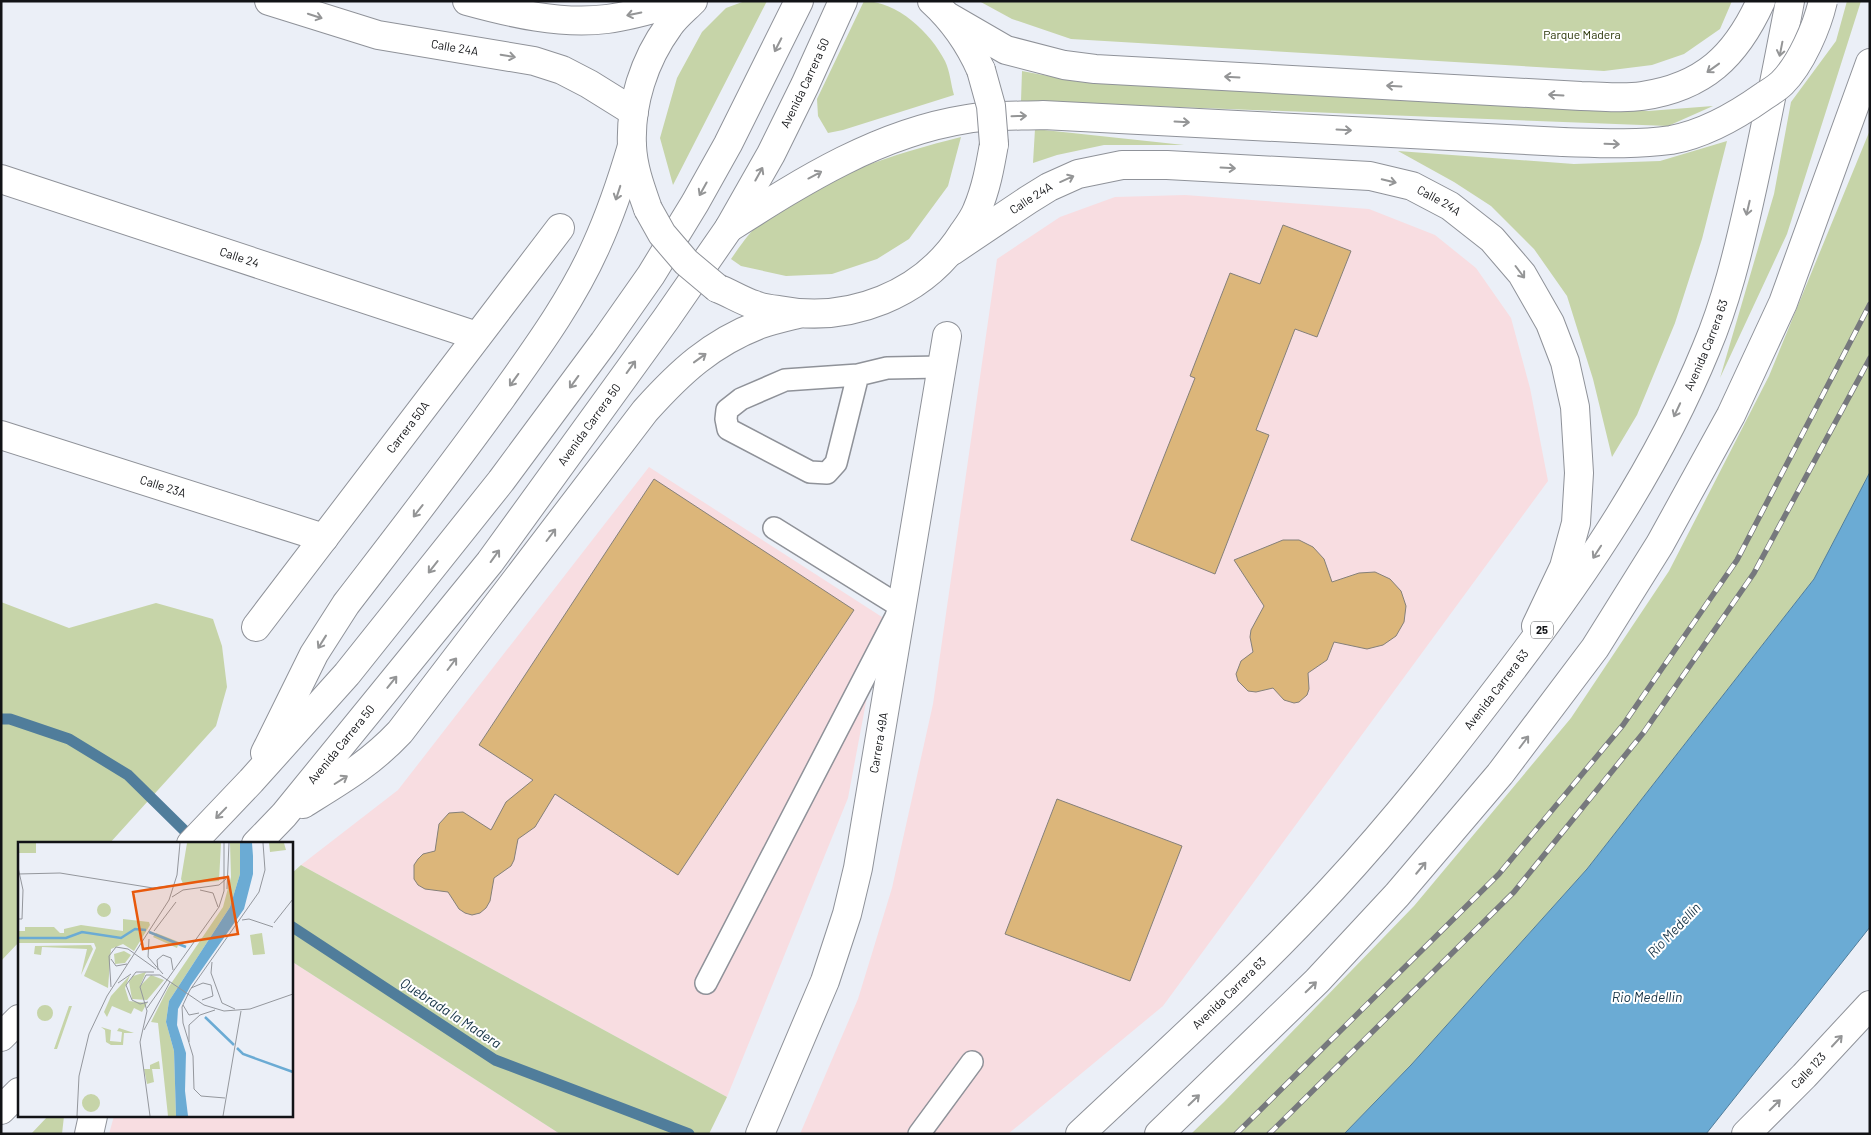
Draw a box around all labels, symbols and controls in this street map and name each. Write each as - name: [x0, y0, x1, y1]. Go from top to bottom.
- one-way arrow: [626, 10, 642, 19]
- one-way arrow: [307, 12, 323, 22]
- park label: Parque Madera: [1543, 27, 1621, 41]
- street label: Calle 24A: [430, 36, 480, 58]
- street label: Avenida Carrera 50: [777, 36, 831, 130]
- one-way arrow: [772, 37, 782, 52]
- one-way arrow: [1775, 41, 1785, 57]
- one-way arrow: [500, 52, 516, 62]
- one-way arrow: [1706, 63, 1720, 73]
- one-way arrow: [1224, 72, 1240, 81]
- one-way arrow: [1386, 81, 1402, 90]
- one-way arrow: [1549, 90, 1565, 99]
- one-way arrow: [1011, 111, 1027, 121]
- one-way arrow: [1173, 118, 1189, 127]
- one-way arrow: [1336, 126, 1352, 135]
- one-way arrow: [1604, 139, 1620, 148]
- one-way arrow: [1219, 164, 1235, 173]
- one-way arrow: [755, 167, 765, 181]
- one-way arrow: [808, 170, 823, 180]
- one-way arrow: [1059, 174, 1074, 183]
- one-way arrow: [1381, 177, 1397, 186]
- street label: Calle 24A: [1006, 179, 1055, 216]
- one-way arrow: [698, 182, 708, 197]
- street label: Calle 24A: [1415, 182, 1464, 218]
- one-way arrow: [613, 184, 622, 200]
- one-way arrow: [1743, 200, 1752, 216]
- street label: Calle 24: [218, 244, 261, 270]
- one-way arrow: [1514, 265, 1525, 278]
- street label: Avenida Carrera 63: [1681, 297, 1730, 393]
- one-way arrow: [693, 353, 707, 363]
- one-way arrow: [626, 361, 636, 375]
- one-way arrow: [509, 373, 519, 387]
- one-way arrow: [569, 375, 579, 389]
- street label: Avenida Carrera 50: [554, 380, 623, 468]
- street label: Carrera 50A: [383, 398, 432, 455]
- one-way arrow: [1672, 403, 1682, 418]
- street label: Calle 23A: [138, 472, 188, 500]
- one-way arrow: [413, 504, 423, 518]
- one-way arrow: [545, 529, 556, 542]
- one-way arrow: [1592, 544, 1602, 558]
- one-way arrow: [489, 550, 500, 563]
- one-way arrow: [428, 561, 439, 574]
- road number: 25: [1531, 622, 1553, 638]
- one-way arrow: [316, 634, 326, 648]
- street label: Avenida Carrera 63: [1461, 646, 1531, 732]
- one-way arrow: [447, 658, 458, 671]
- one-way arrow: [387, 676, 398, 689]
- street label: Avenida Carrera 50: [304, 702, 377, 786]
- street label: Carrera 49A: [866, 711, 890, 774]
- one-way arrow: [1519, 735, 1529, 749]
- one-way arrow: [333, 775, 347, 785]
- one-way arrow: [215, 806, 227, 819]
- inset map: [18, 842, 292, 1118]
- one-way arrow: [1415, 861, 1426, 874]
- water label: Río Medellín: [1643, 899, 1704, 960]
- street label: Avenida Carrera 63: [1189, 954, 1268, 1031]
- water label: Quebrada la Madera: [398, 974, 505, 1051]
- one-way arrow: [1305, 981, 1317, 993]
- water label: Rio Medellin: [1612, 988, 1682, 1005]
- one-way arrow: [1831, 1034, 1843, 1047]
- street label: Calle 123: [1788, 1049, 1828, 1091]
- one-way arrow: [1188, 1094, 1200, 1106]
- one-way arrow: [1769, 1099, 1781, 1111]

